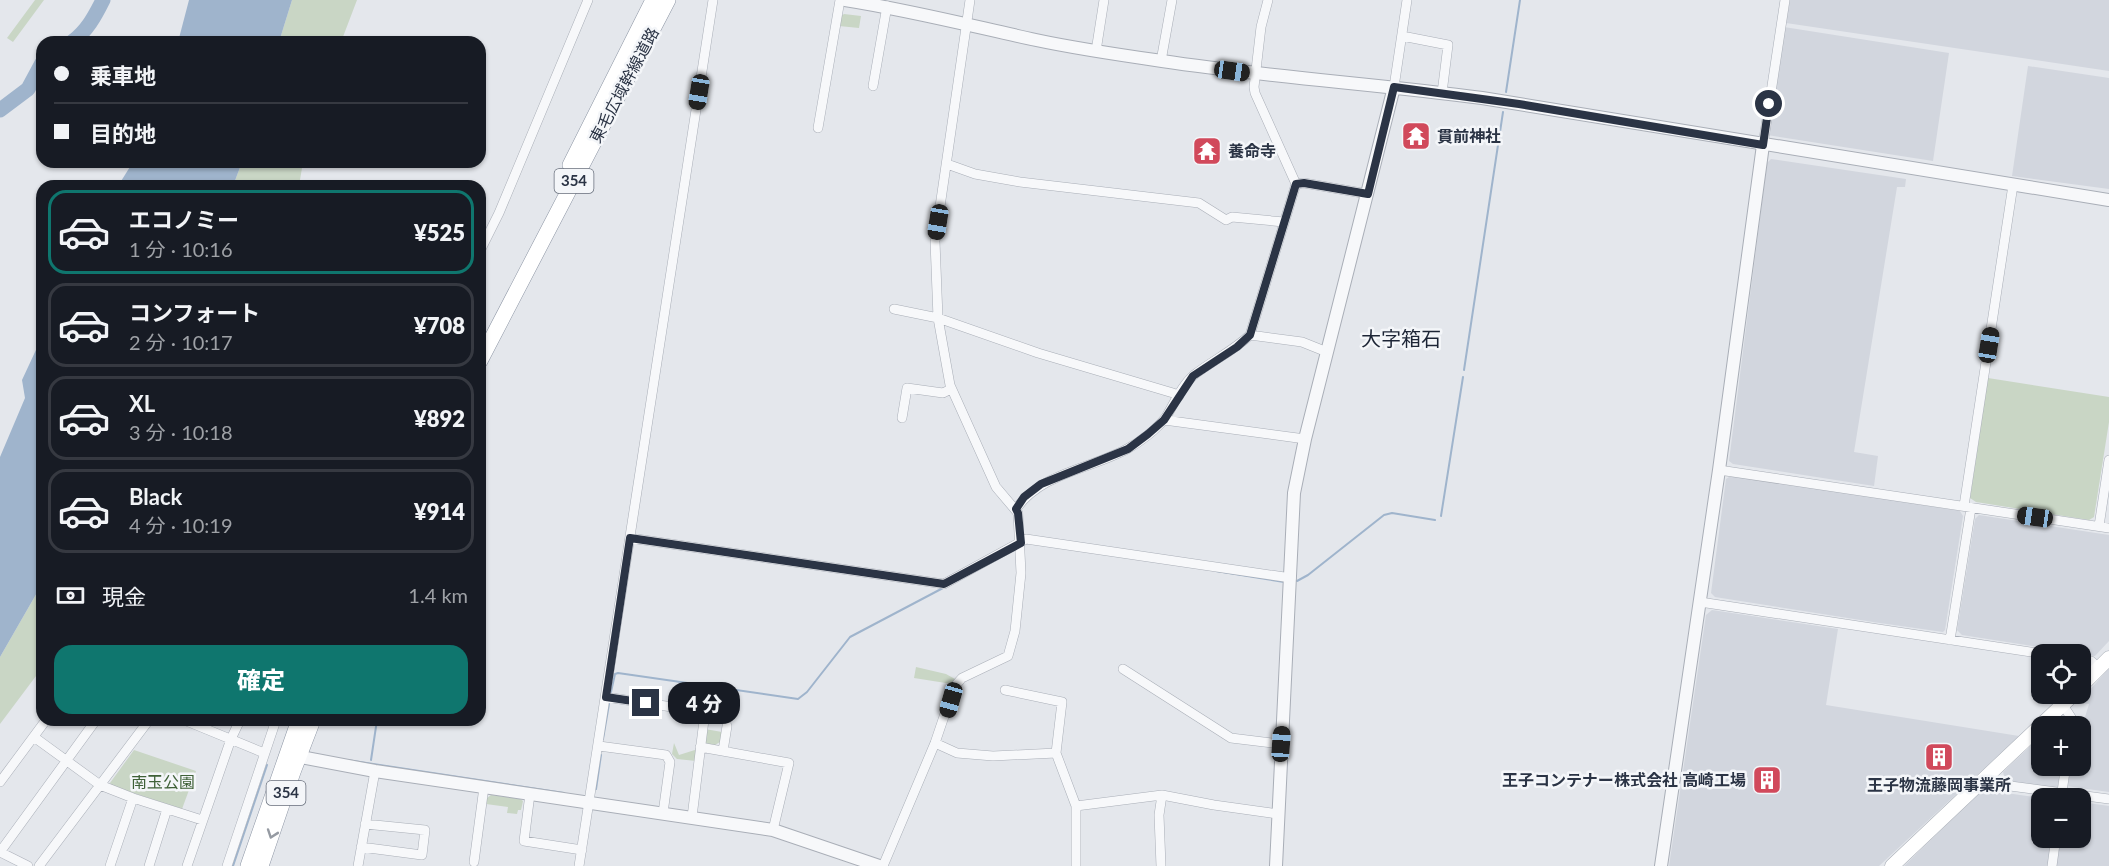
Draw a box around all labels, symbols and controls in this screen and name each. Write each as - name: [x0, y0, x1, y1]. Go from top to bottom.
- street label: 東毛広域幹線道路: [585, 24, 662, 146]
- car: [1213, 60, 1251, 82]
- text: 乗車地: [90, 62, 156, 89]
- car: [687, 73, 711, 111]
- route start: [1755, 90, 1782, 117]
- text: 目的地: [90, 120, 156, 147]
- temple icon: 貫前神社: [1400, 120, 1432, 152]
- place label: 貫前神社: [1437, 126, 1501, 145]
- temple icon: 養命寺: [1191, 135, 1223, 167]
- place label: 養命寺: [1228, 141, 1276, 160]
- road number: 354: [554, 169, 594, 193]
- car: [926, 203, 950, 241]
- icon: car: [57, 205, 111, 259]
- text: エコノミー: [129, 206, 239, 233]
- text: ¥525: [414, 219, 465, 246]
- text: 1 分 · 10:16: [129, 237, 233, 261]
- icon: car: [57, 298, 111, 352]
- text: コンフォート: [129, 299, 260, 326]
- text: ¥708: [414, 312, 465, 339]
- district label: 大字箱石: [1361, 326, 1441, 350]
- car: [1977, 326, 2001, 364]
- text: 2 分 · 10:17: [129, 330, 233, 354]
- text: XL: [129, 390, 155, 417]
- icon: car: [57, 391, 111, 445]
- text: ¥892: [414, 405, 465, 432]
- text: 3 分 · 10:18: [129, 420, 233, 444]
- text: Black: [129, 483, 182, 510]
- icon: car: [57, 484, 111, 538]
- text: ¥914: [414, 498, 465, 525]
- car: [2016, 506, 2054, 528]
- text: 4 分 · 10:19: [129, 513, 233, 537]
- icon: cash: [54, 579, 87, 612]
- text: 現金: [102, 583, 146, 610]
- text: 1.4 km: [408, 583, 468, 607]
- map controls: [2031, 644, 2091, 848]
- button: locate: [2031, 644, 2091, 704]
- button: 確定: [54, 645, 468, 714]
- car: [937, 680, 965, 720]
- callout: 4 分: [667, 682, 739, 724]
- route end: [632, 689, 659, 716]
- text: 4 分: [686, 691, 722, 715]
- button: +: [2031, 716, 2091, 776]
- car: [1271, 725, 1291, 763]
- building icon: 王子物流藤岡事業所: [1923, 741, 1955, 773]
- building icon: 王子コンテナー株式会社 高崎工場: [1751, 764, 1783, 796]
- place label: 王子コンテナー株式会社 高崎工場: [1502, 770, 1746, 789]
- park label: 南玉公園: [131, 772, 195, 791]
- place label: 王子物流藤岡事業所: [1867, 775, 2011, 794]
- road number: 354: [266, 781, 306, 805]
- button: −: [2031, 788, 2091, 848]
- one-way arrow: [267, 828, 279, 839]

